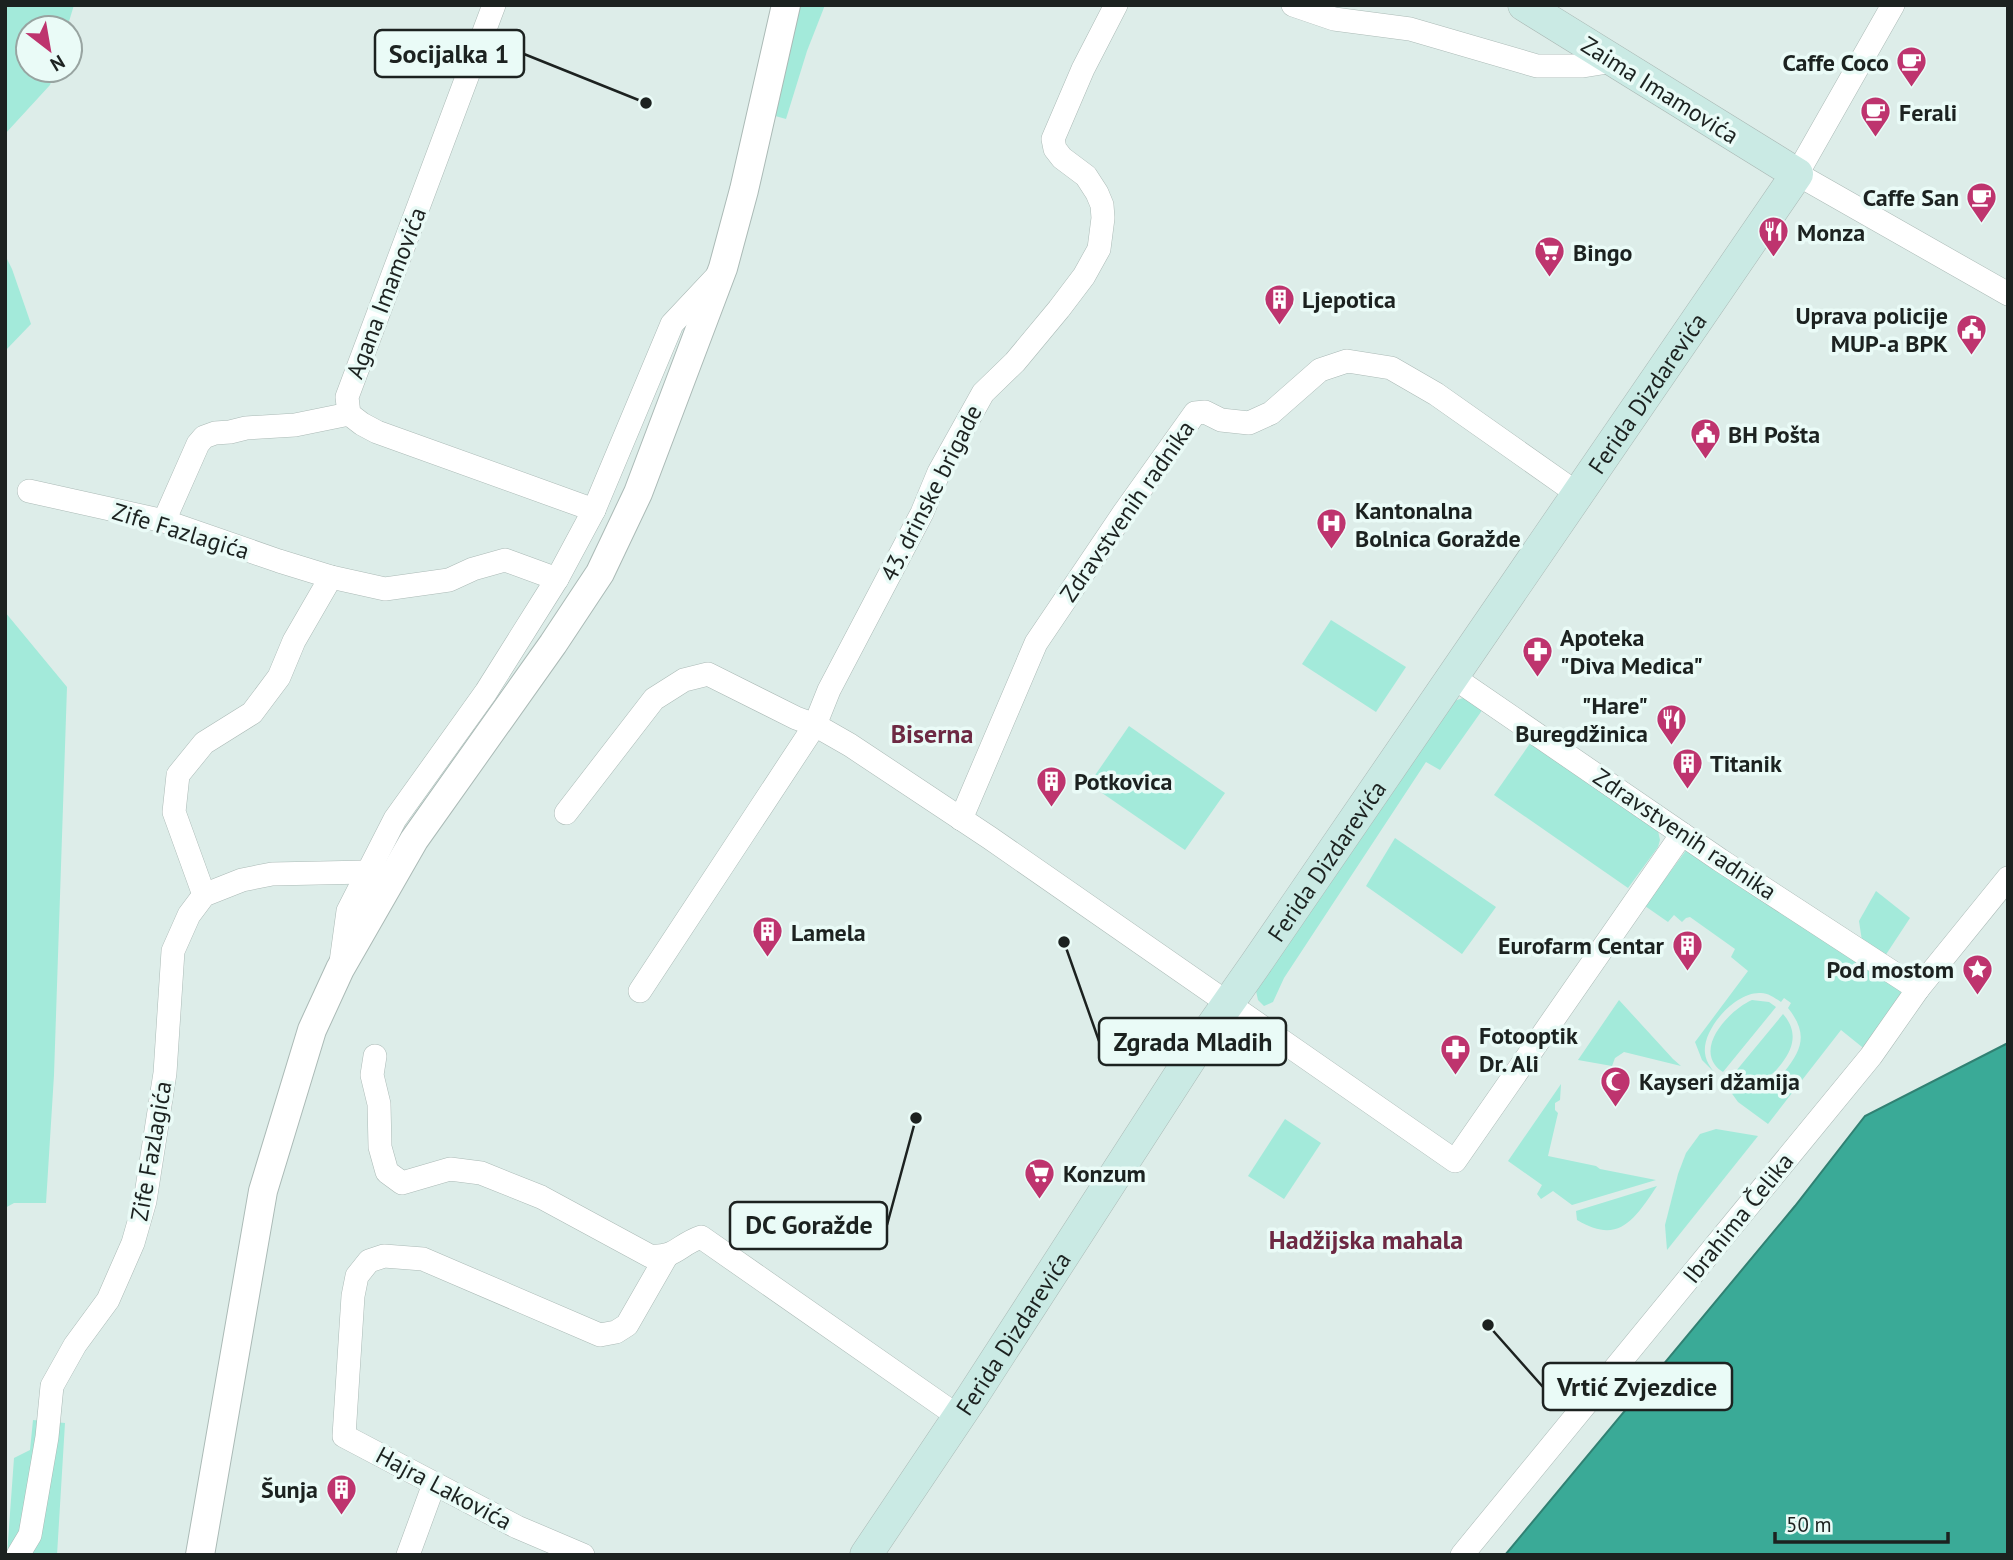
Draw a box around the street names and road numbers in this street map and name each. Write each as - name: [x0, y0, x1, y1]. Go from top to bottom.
- street label: Zaima Imamovića: [1576, 29, 1744, 151]
- street label: Agana Imamovića: [339, 203, 433, 383]
- street label: Ferida Dizdarevića: [1581, 307, 1713, 480]
- street label: 43. drinske brigade: [873, 400, 989, 586]
- street label: Zdravstvenih radnika: [1053, 414, 1201, 608]
- street label: Zife Fazlagića: [109, 495, 253, 567]
- street label: Zdravstvenih radnika: [1587, 761, 1783, 907]
- street label: Ferida Dizdarevića: [1260, 774, 1392, 947]
- street label: Zife Fazlagića: [123, 1079, 179, 1223]
- street label: Ibrahima Čelika: [1676, 1146, 1800, 1290]
- street label: Ferida Dizdarevića: [949, 1246, 1077, 1421]
- street label: Hajra Lakovića: [371, 1439, 517, 1537]

